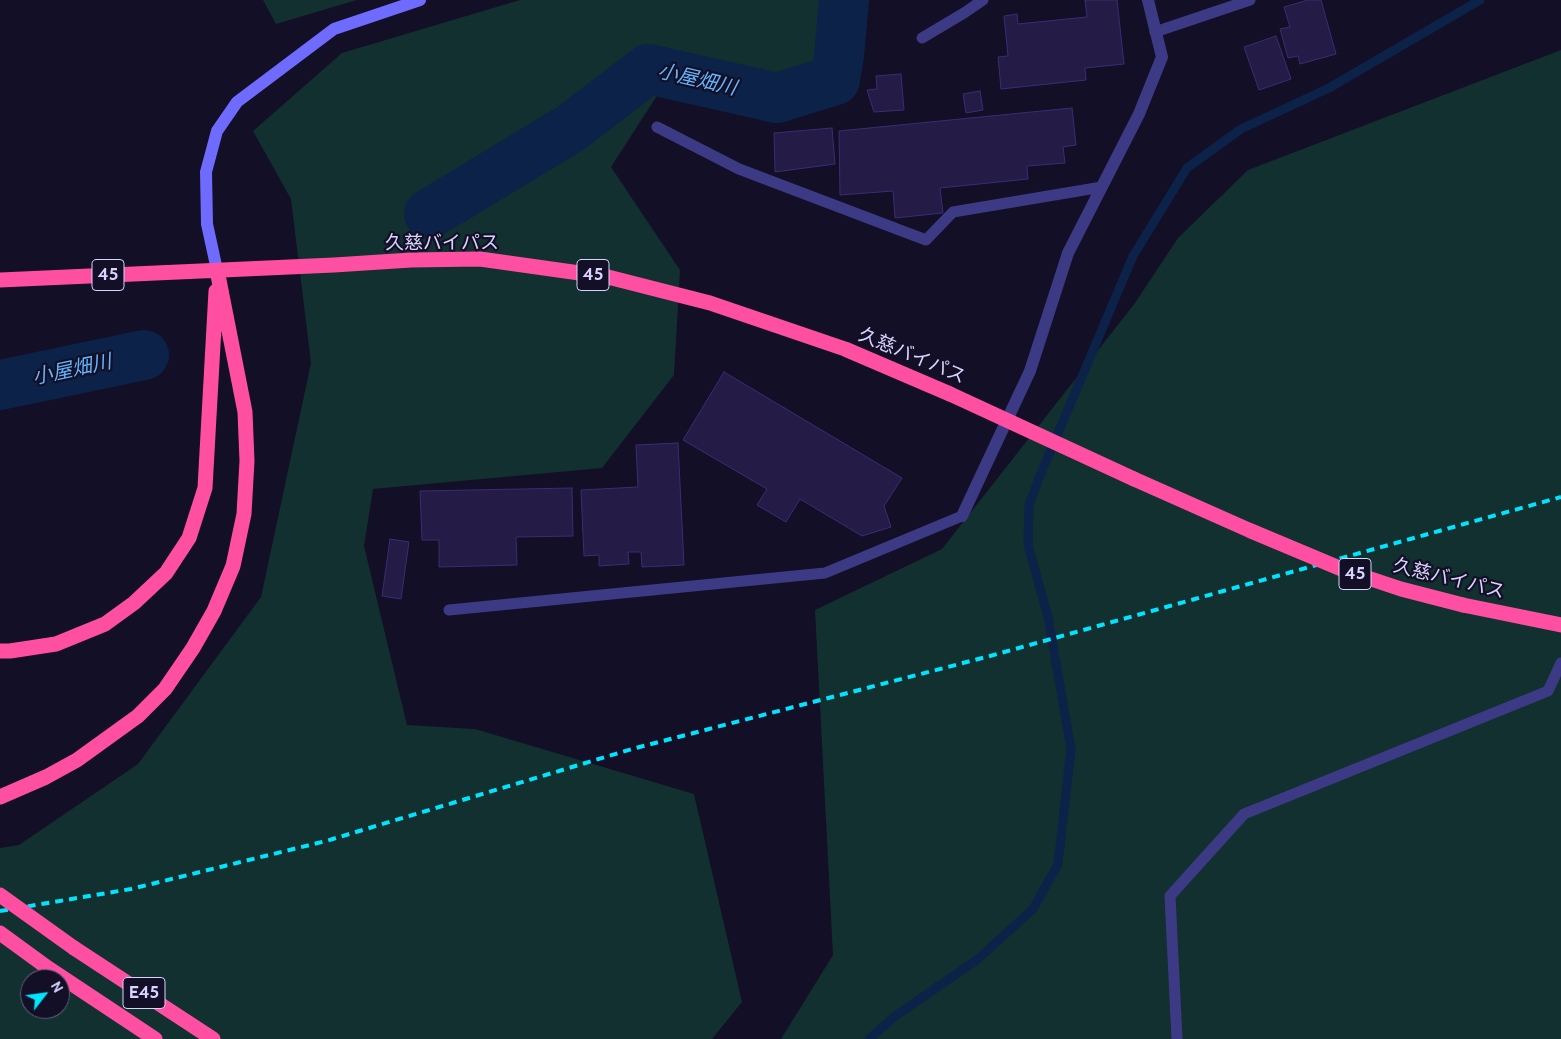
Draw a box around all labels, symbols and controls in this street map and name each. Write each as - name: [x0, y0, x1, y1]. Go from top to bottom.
- water label: 小屋畑川: [655, 59, 739, 101]
- street label: 久慈バイパス: [385, 232, 499, 254]
- road number: 45: [92, 260, 124, 290]
- road number: 45: [577, 260, 609, 290]
- street label: 久慈バイパス: [855, 323, 969, 389]
- water label: 小屋畑川: [30, 350, 114, 390]
- street label: 久慈バイパス: [1391, 554, 1507, 604]
- road number: 45: [1339, 558, 1371, 590]
- north arrow: [20, 969, 70, 1019]
- text: N: [47, 978, 67, 996]
- road number: E45: [123, 978, 165, 1008]

